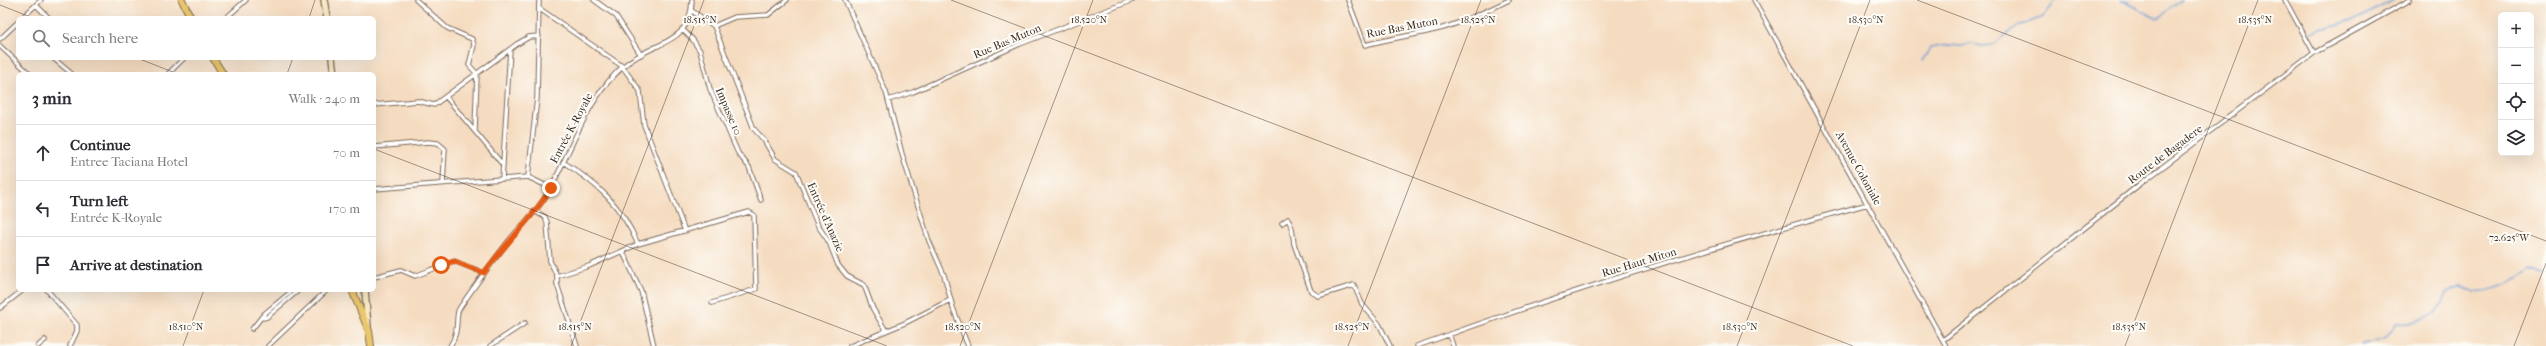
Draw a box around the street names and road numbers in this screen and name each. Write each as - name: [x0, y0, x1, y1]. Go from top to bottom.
- street label: Rue Bas Muton: [1365, 14, 1439, 41]
- street label: Rue Bas Muton: [971, 21, 1044, 62]
- street label: Impasse 10: [713, 85, 744, 137]
- street label: Entrée K-Royale: [547, 90, 596, 166]
- street label: Route de Bagadere: [2126, 122, 2205, 187]
- street label: Avenue Coloniale: [1832, 128, 1884, 208]
- street label: Entrée d'Anazie: [804, 180, 847, 254]
- street label: Rue Haut Miton: [1600, 245, 1678, 280]

